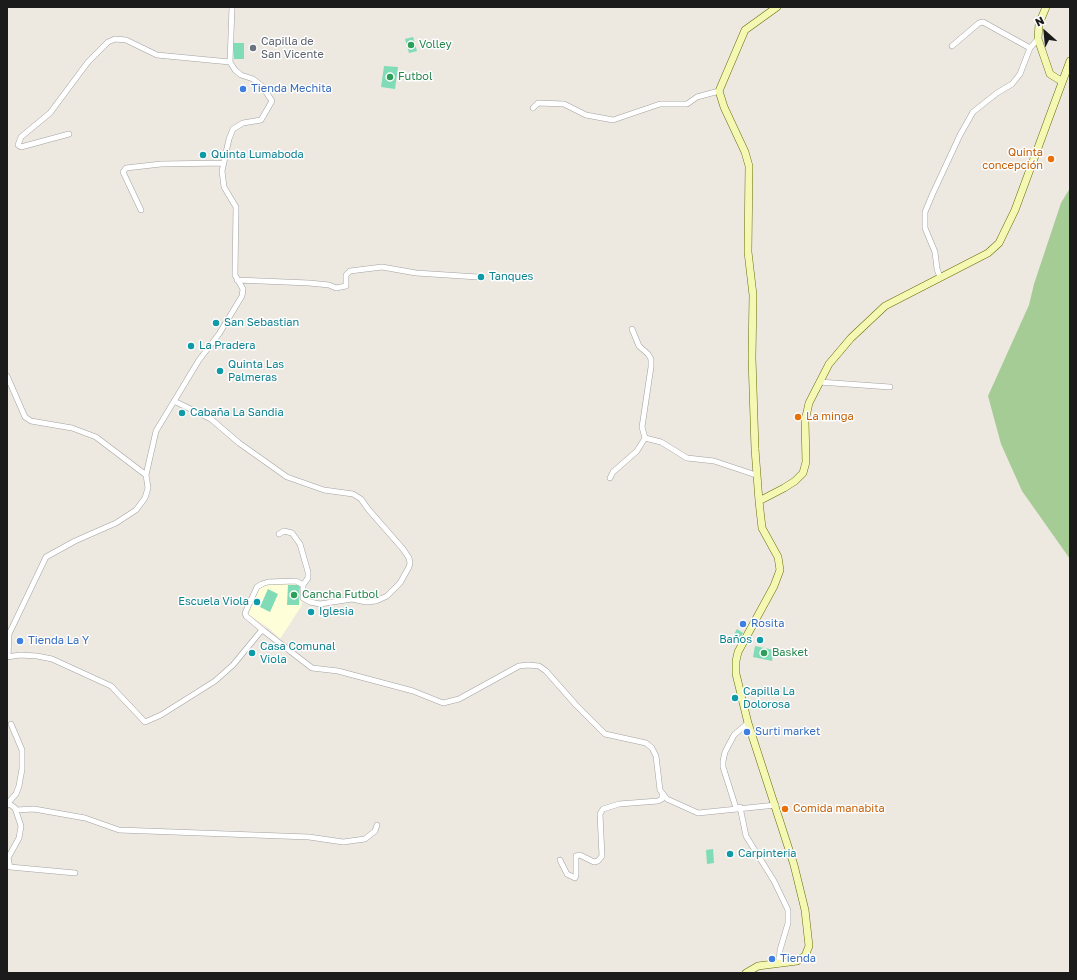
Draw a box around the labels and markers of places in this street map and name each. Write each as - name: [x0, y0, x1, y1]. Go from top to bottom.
- place label: Capilla de San Vicente: [261, 35, 324, 61]
- place label: Volley: [419, 38, 452, 52]
- marker: Volley: [406, 40, 416, 50]
- marker: Capilla de San Vicente: [248, 43, 258, 53]
- place label: Futbol: [398, 70, 432, 84]
- marker: Futbol: [385, 72, 395, 82]
- place label: Tienda Mechita: [251, 82, 332, 96]
- marker: Tienda Mechita: [238, 84, 248, 94]
- place label: Quinta concepción: [982, 146, 1043, 172]
- place label: Quinta Lumaboda: [211, 148, 304, 162]
- marker: Quinta Lumaboda: [198, 150, 208, 160]
- marker: Quinta concepción: [1046, 154, 1056, 164]
- place label: Tanques: [489, 270, 533, 284]
- marker: Tanques: [476, 272, 486, 282]
- place label: San Sebastian: [224, 316, 299, 330]
- marker: San Sebastian: [211, 318, 221, 328]
- place label: La Pradera: [199, 339, 255, 353]
- marker: La Pradera: [186, 341, 196, 351]
- place label: Quinta Las Palmeras: [228, 358, 284, 384]
- marker: Quinta Las Palmeras: [215, 366, 225, 376]
- place label: Cabaña La Sandia: [190, 406, 284, 420]
- marker: Cabaña La Sandia: [177, 408, 187, 418]
- place label: La minga: [806, 410, 854, 424]
- marker: La minga: [793, 412, 803, 422]
- place label: Cancha Futbol: [302, 588, 379, 602]
- marker: Cancha Futbol: [289, 590, 299, 600]
- place label: Escuela Viola: [178, 595, 249, 609]
- marker: Escuela Viola: [252, 597, 262, 607]
- place label: Iglesia: [319, 605, 354, 619]
- marker: Iglesia: [306, 607, 316, 617]
- place label: Rosita: [751, 617, 784, 631]
- marker: Rosita: [738, 619, 748, 629]
- place label: Baños: [719, 633, 752, 647]
- place label: Tienda La Y: [28, 634, 89, 648]
- marker: Baños: [755, 635, 765, 645]
- marker: Tienda La Y: [15, 636, 25, 646]
- place label: Casa Comunal Viola: [260, 640, 335, 666]
- place label: Basket: [772, 646, 808, 660]
- marker: Casa Comunal Viola: [247, 648, 257, 658]
- marker: Basket: [759, 648, 769, 658]
- place label: Capilla La Dolorosa: [743, 685, 795, 711]
- marker: Capilla La Dolorosa: [730, 693, 740, 703]
- place label: Surti market: [755, 725, 820, 739]
- marker: Surti market: [742, 727, 752, 737]
- place label: Comida manabita: [793, 802, 885, 816]
- marker: Comida manabita: [780, 804, 790, 814]
- place label: Carpinteria: [738, 847, 797, 861]
- marker: Carpinteria: [725, 849, 735, 859]
- place label: Tienda: [780, 952, 816, 966]
- marker: Tienda: [767, 954, 777, 964]

